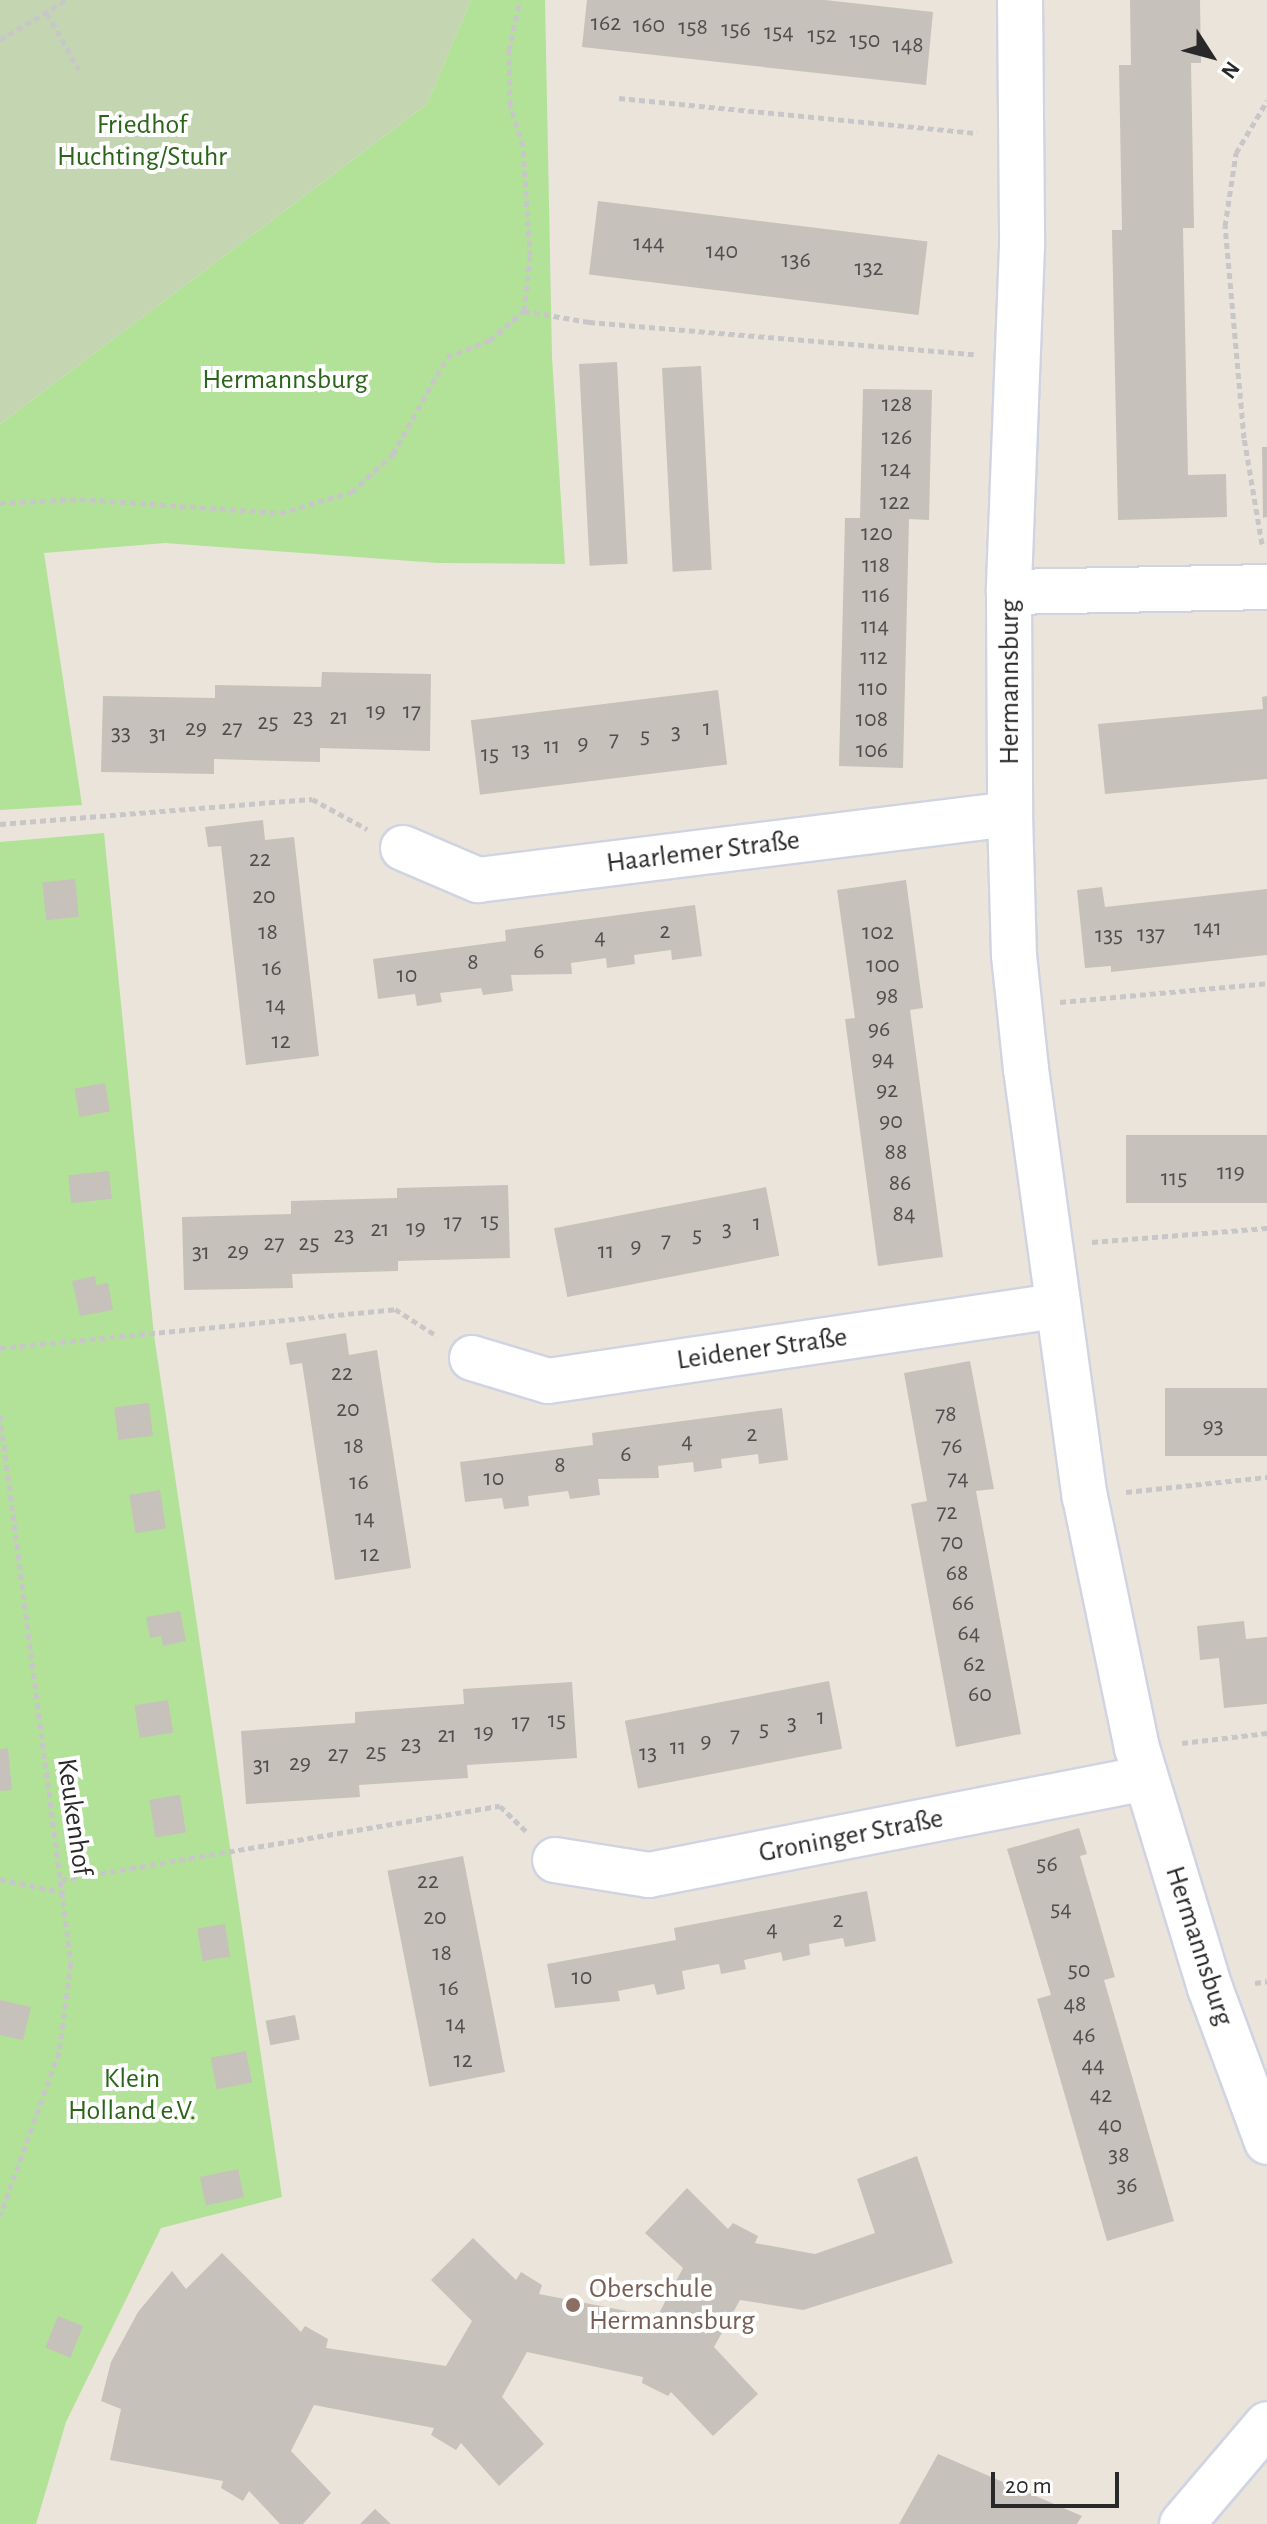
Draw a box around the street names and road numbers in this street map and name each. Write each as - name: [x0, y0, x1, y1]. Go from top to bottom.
- street label: Hermannsburg: [993, 599, 1027, 765]
- street label: Haarlemer Straße: [605, 823, 801, 881]
- street label: Leidener Straße: [675, 1320, 849, 1378]
- street label: Keukenhof: [49, 1756, 99, 1878]
- street label: Groninger Straße: [756, 1802, 946, 1870]
- street label: Hermannsburg: [1157, 1862, 1241, 2030]

